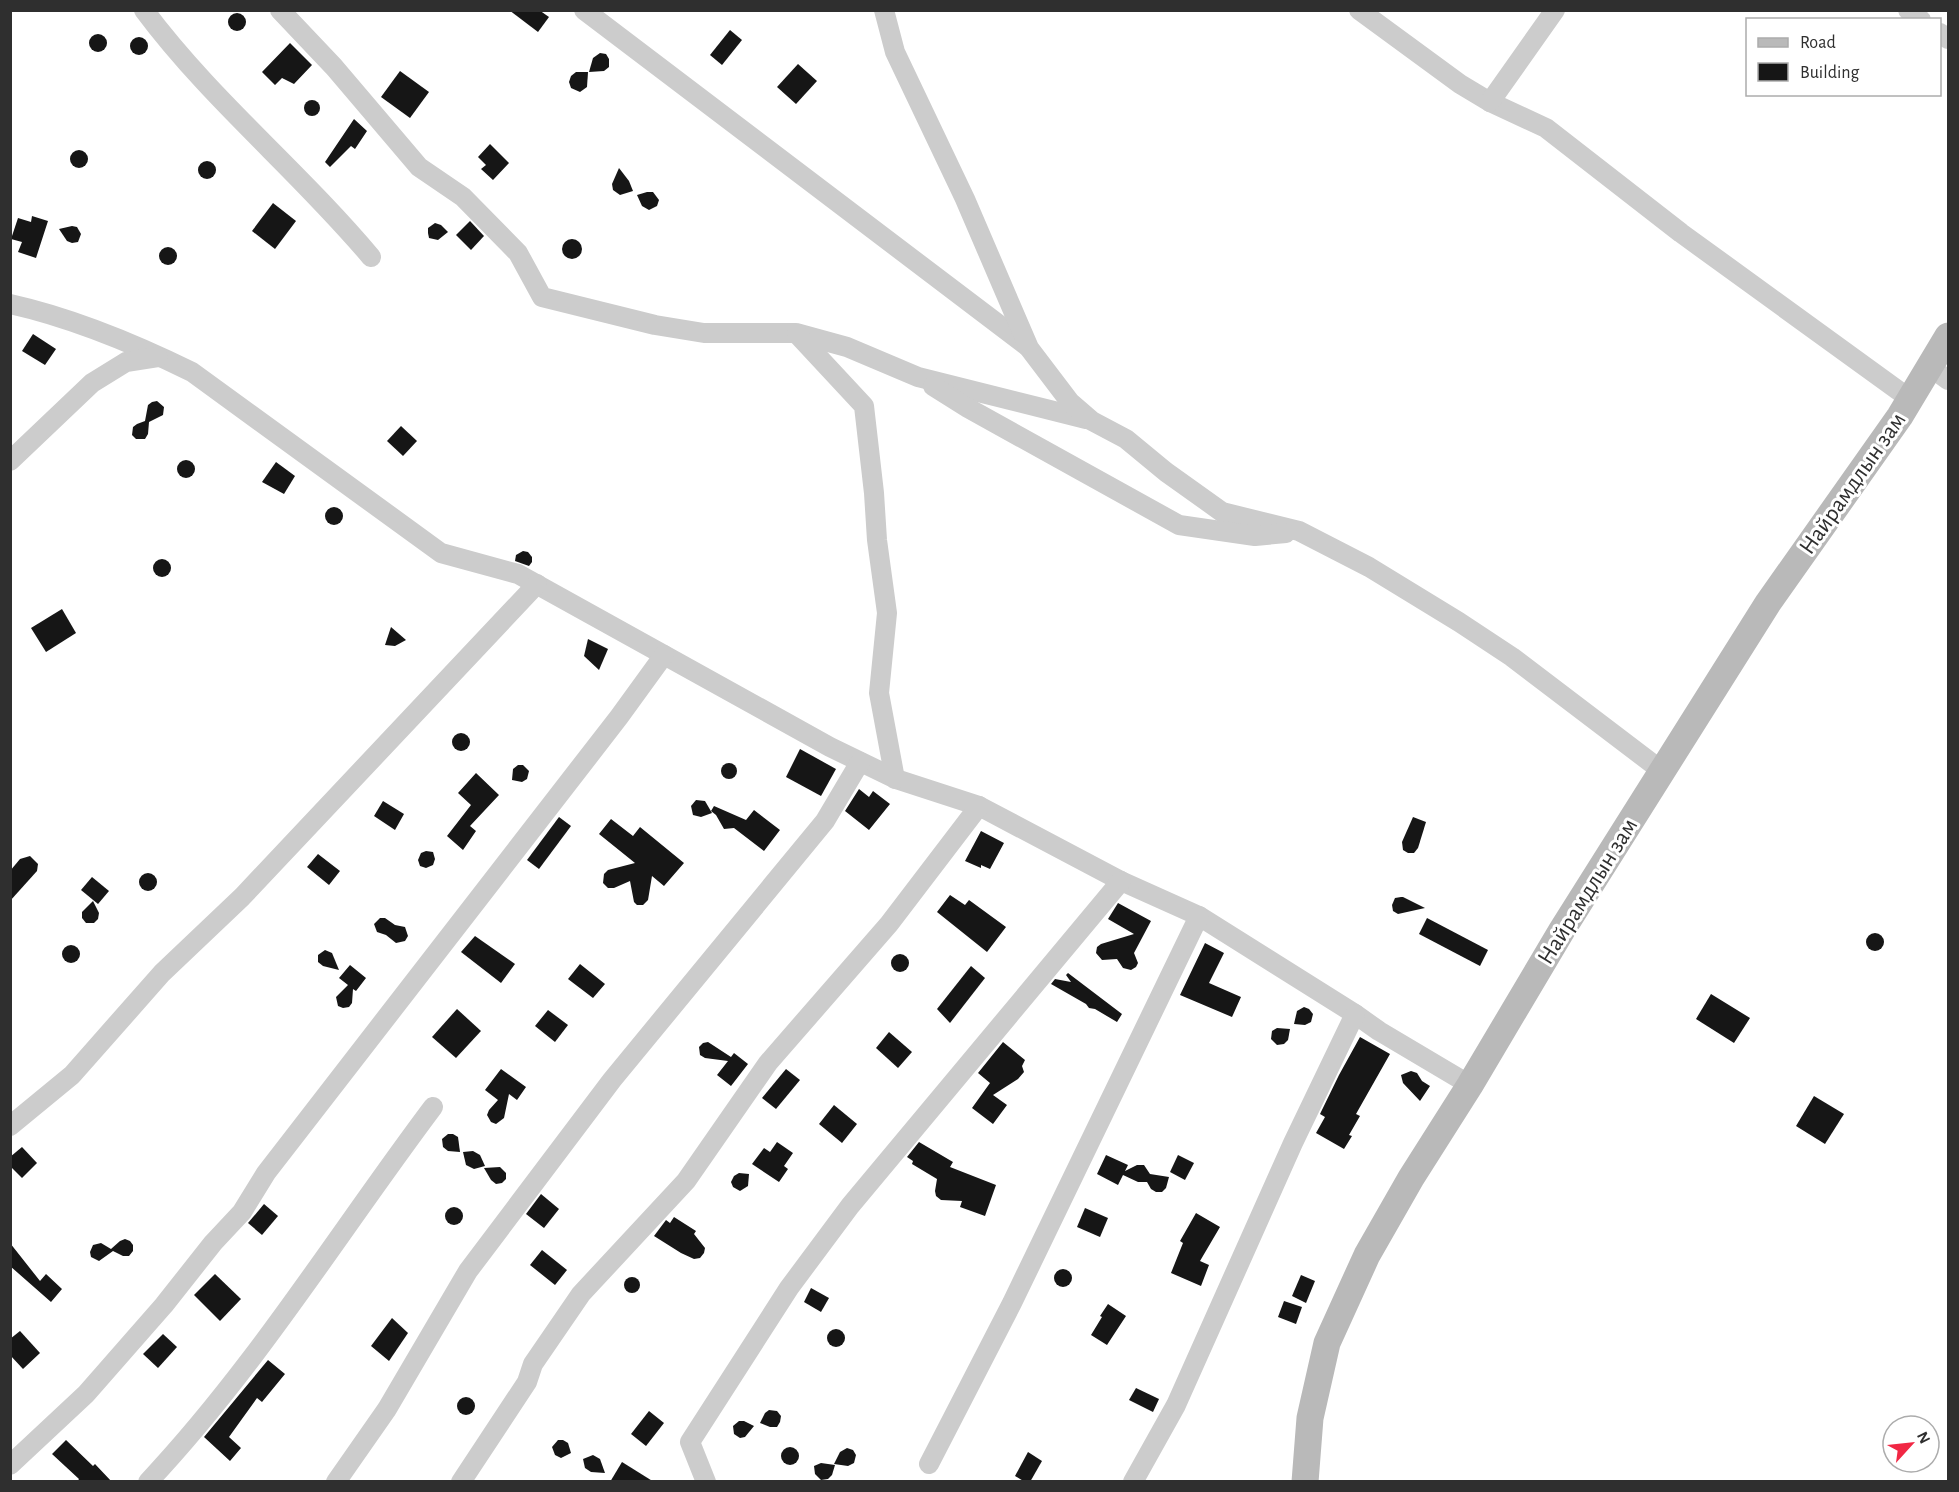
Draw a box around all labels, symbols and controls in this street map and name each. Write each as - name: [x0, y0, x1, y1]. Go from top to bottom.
- legend: [1746, 18, 1941, 96]
- text: Road: [1800, 34, 1836, 52]
- text: Building: [1800, 64, 1860, 82]
- street label: Найрамдлын зам: [1795, 408, 1911, 559]
- street label: Найрамдлын зам: [1533, 814, 1642, 969]
- north arrow: [1881, 1414, 1941, 1474]
- text: N: [1914, 1429, 1933, 1446]

